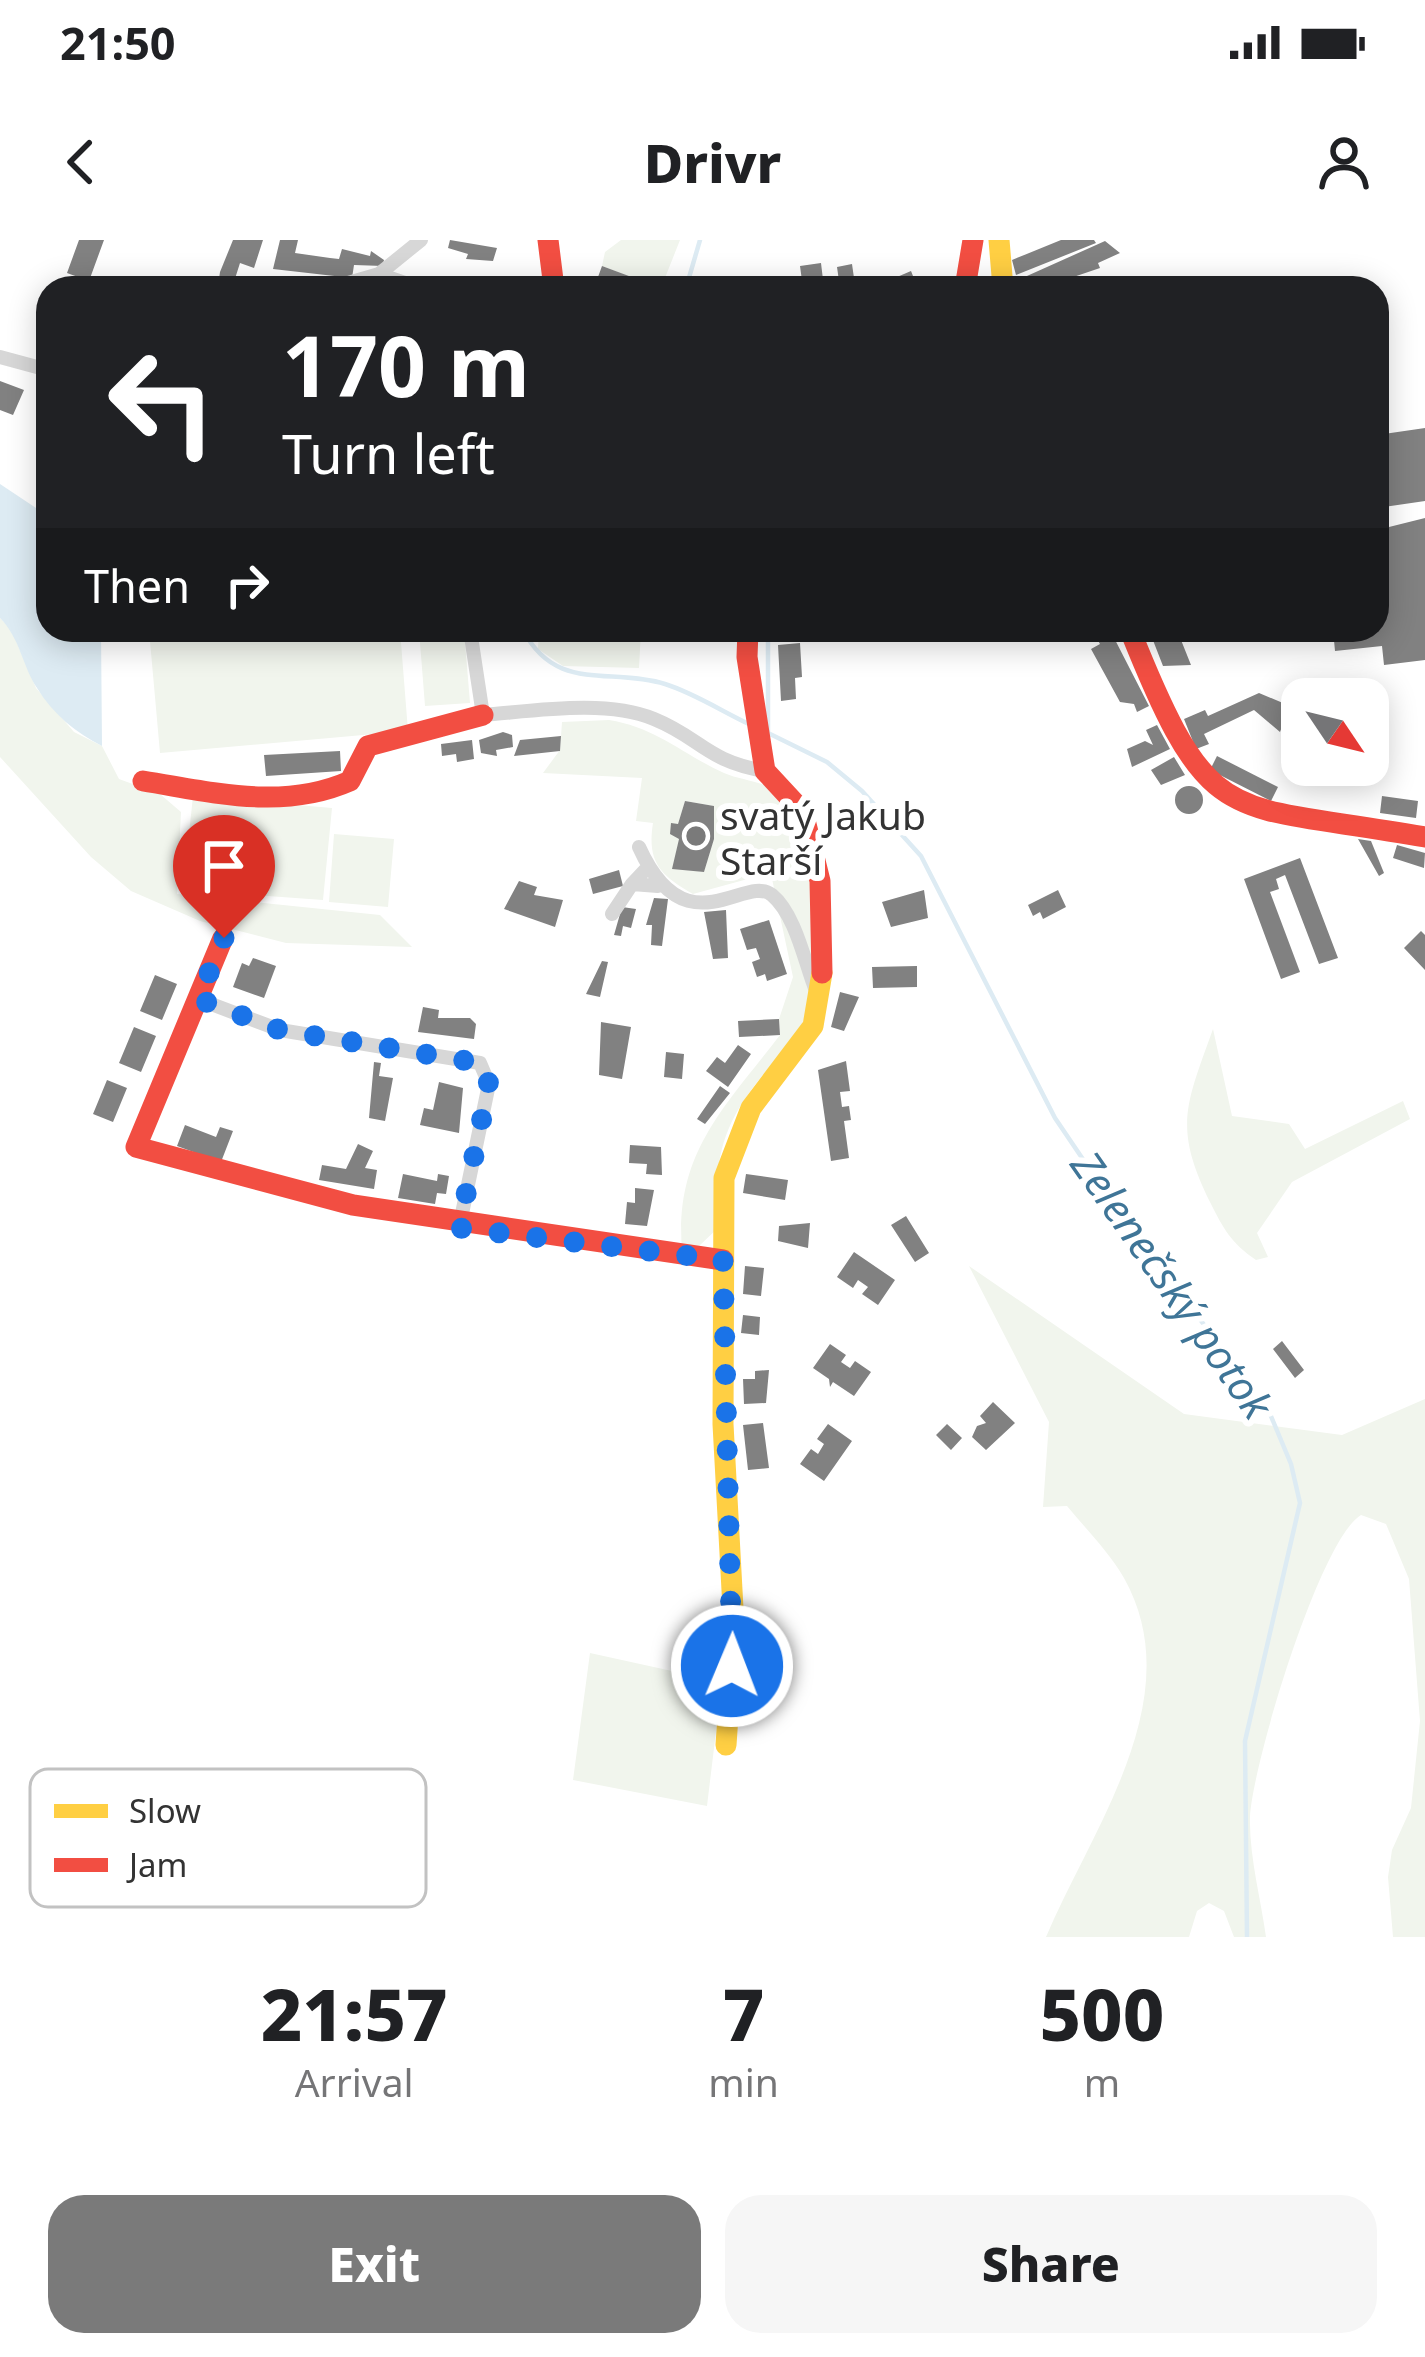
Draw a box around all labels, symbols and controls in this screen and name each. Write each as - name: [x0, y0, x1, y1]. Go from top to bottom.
- text: 21:50: [60, 12, 176, 73]
- text: Drivr: [644, 125, 781, 199]
- icon: back: [48, 129, 114, 195]
- icon: person: [1311, 129, 1377, 195]
- text: 170 m: [282, 307, 530, 422]
- icon: left: [84, 324, 240, 480]
- text: Turn left: [282, 416, 495, 490]
- icon: right: [214, 552, 280, 618]
- text: Then: [84, 555, 190, 616]
- north arrow: [1281, 678, 1389, 786]
- map controls: [1281, 678, 1389, 786]
- place label: svatý Jakub Starší: [720, 788, 926, 886]
- pin: [173, 815, 275, 938]
- marker: svatý Jakub Starší: [683, 823, 709, 849]
- icon: arrive: [191, 833, 257, 899]
- water label: Zelenečský potok: [1059, 1138, 1288, 1431]
- position arrow: [669, 1603, 795, 1729]
- legend: [30, 1769, 426, 1907]
- text: Slow: [129, 1788, 201, 1833]
- text: Jam: [126, 1842, 187, 1887]
- text: 21:57: [261, 1964, 448, 2062]
- text: 7: [723, 1964, 764, 2062]
- text: 500: [1040, 1964, 1164, 2062]
- text: Arrival: [295, 2055, 414, 2108]
- text: min: [708, 2055, 779, 2108]
- text: m: [1084, 2055, 1120, 2108]
- button: Exit: [48, 2195, 701, 2333]
- button: Share: [725, 2195, 1377, 2333]

